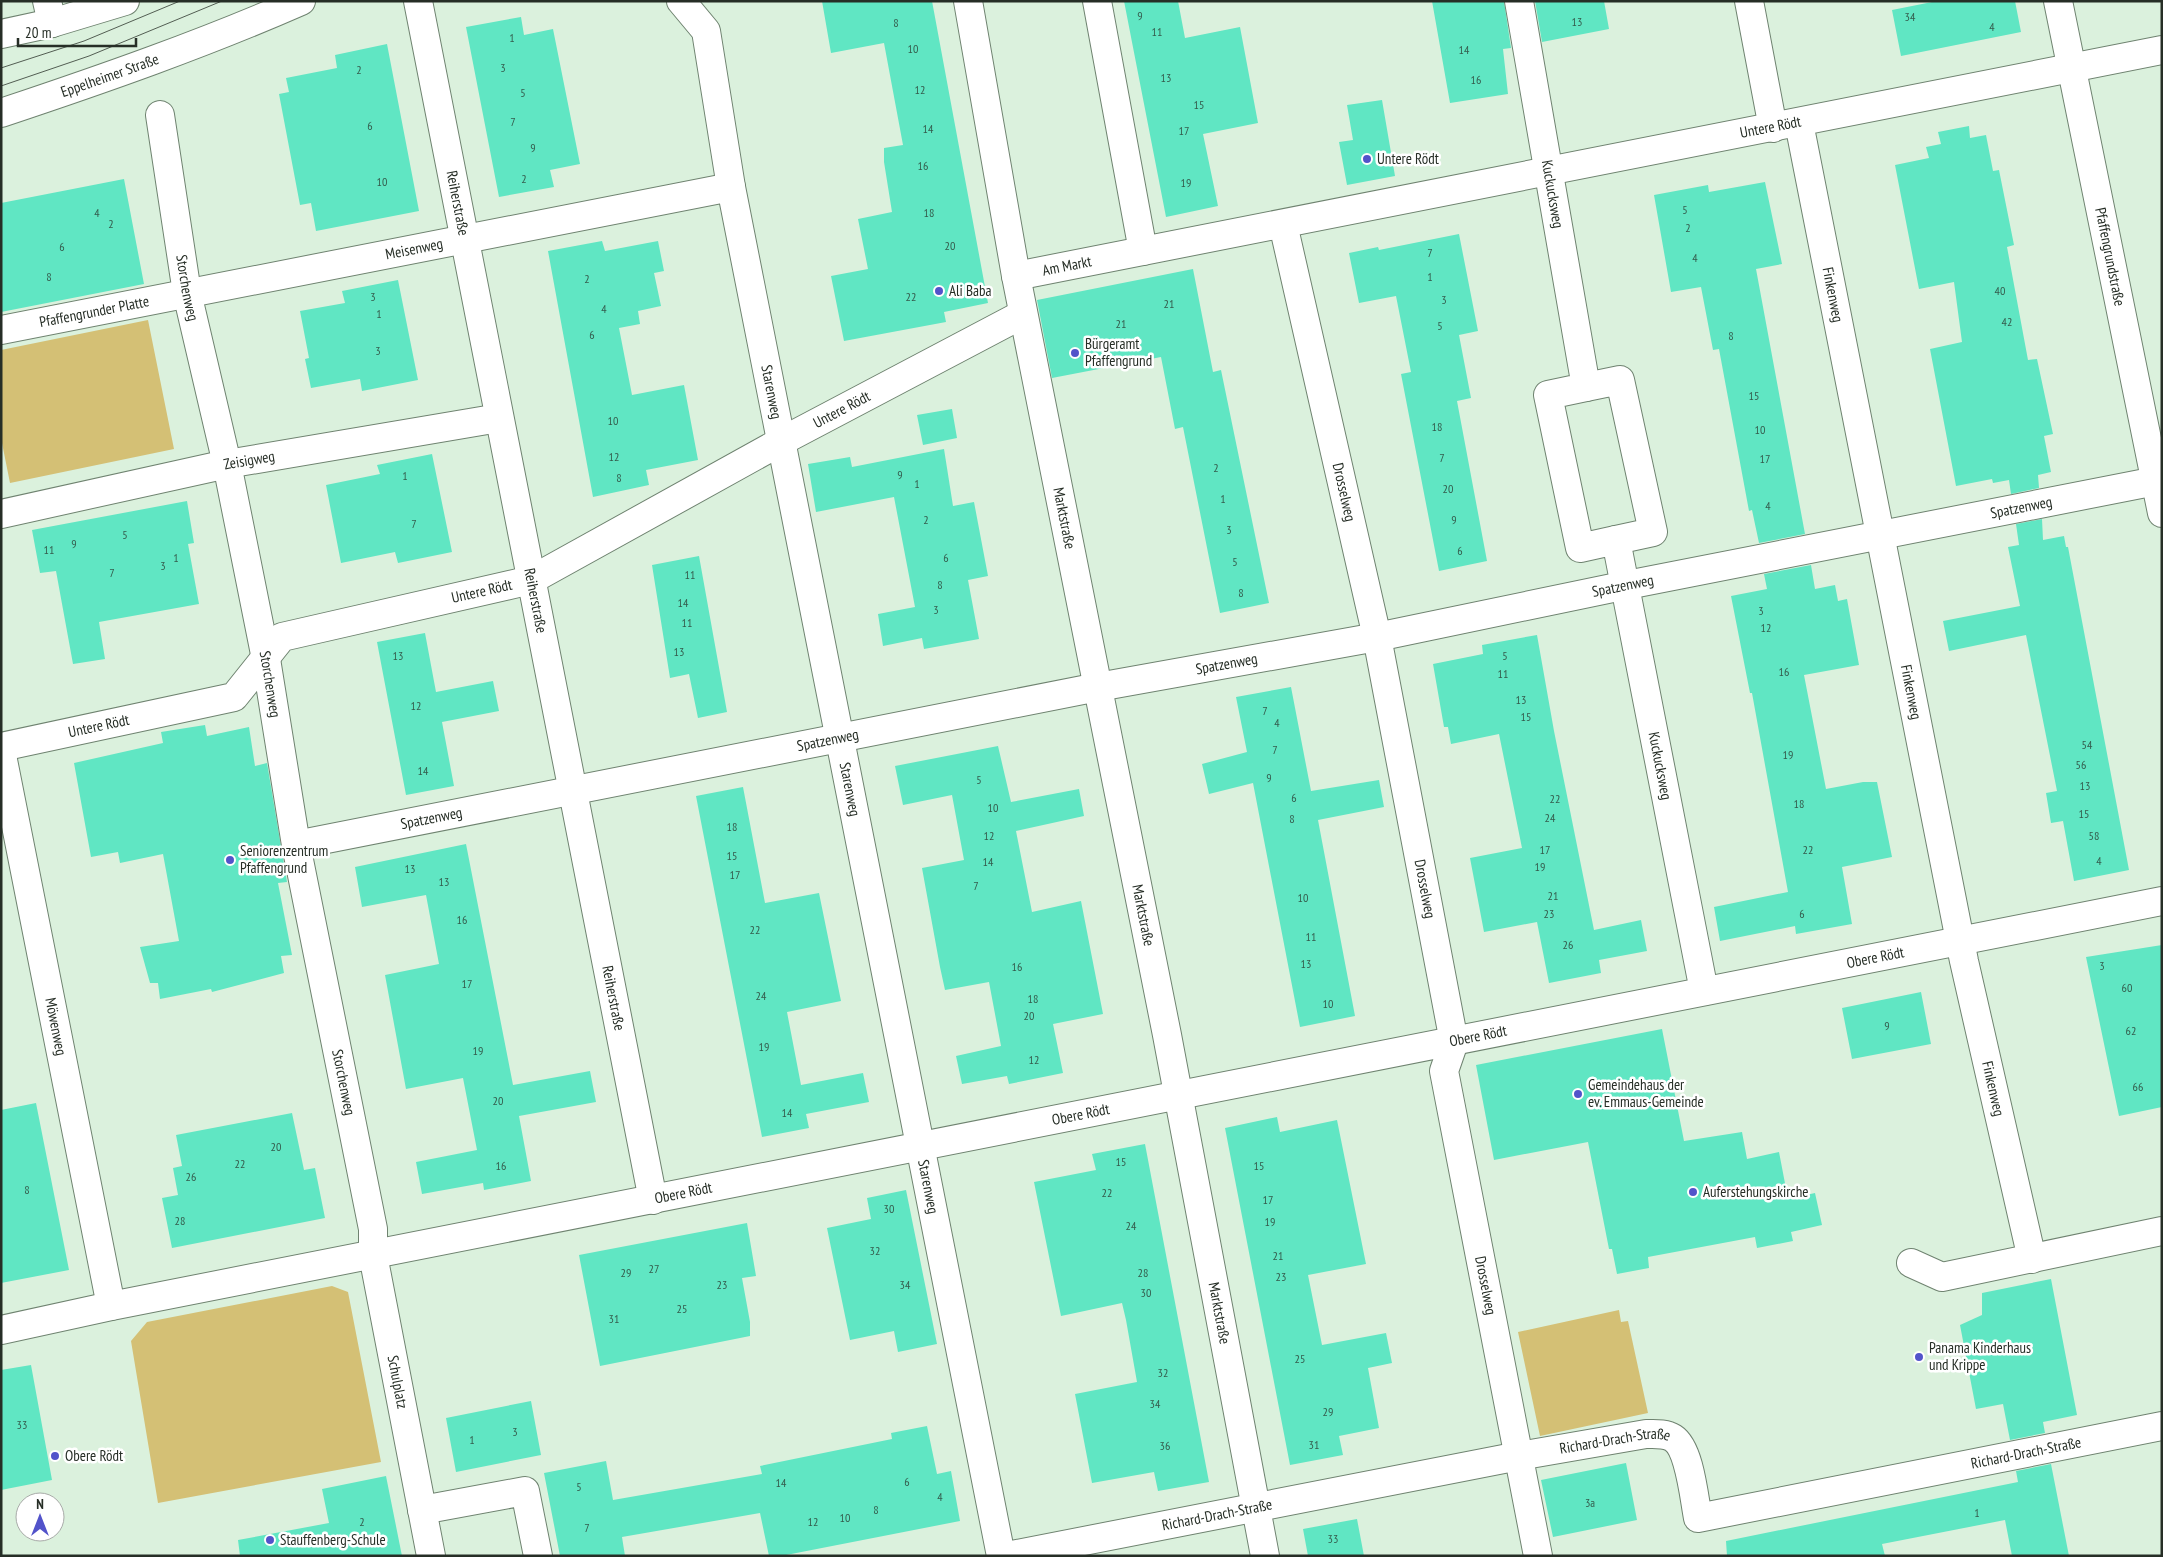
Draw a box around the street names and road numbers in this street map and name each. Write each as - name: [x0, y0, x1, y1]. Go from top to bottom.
- street label: Eppelheimer Straße: [58, 49, 161, 101]
- street label: Untere Rödt: [1738, 111, 1803, 142]
- street label: Kuckucksweg: [1538, 158, 1568, 230]
- street label: Reiherstraße: [442, 169, 474, 237]
- street label: Pfaffengrundstraße: [2091, 206, 2130, 308]
- street label: Meisenweg: [384, 234, 444, 263]
- street label: Am Markt: [1041, 251, 1093, 280]
- street label: Storchenweg: [172, 253, 203, 323]
- street label: Finkenweg: [1819, 265, 1848, 324]
- street label: Pfaffengrunder Platte: [38, 291, 151, 331]
- street label: Starenweg: [757, 363, 787, 421]
- street label: Untere Rödt: [810, 386, 873, 432]
- street label: Zeisigweg: [222, 446, 276, 473]
- street label: Drosselweg: [1329, 461, 1360, 523]
- street label: Marktstraße: [1049, 485, 1080, 551]
- street label: Spatzenweg: [1989, 492, 2054, 522]
- street label: Reiherstraße: [520, 566, 552, 635]
- street label: Spatzenweg: [1590, 570, 1655, 601]
- street label: Untere Rödt: [449, 575, 514, 607]
- street label: Storchenweg: [256, 649, 285, 719]
- street label: Spatzenweg: [1194, 649, 1259, 678]
- street label: Finkenweg: [1897, 663, 1926, 721]
- street label: Untere Rödt: [66, 710, 131, 741]
- street label: Spatzenweg: [795, 724, 860, 755]
- street label: Kuckucksweg: [1645, 730, 1676, 801]
- street label: Starenweg: [836, 761, 865, 818]
- street label: Spatzenweg: [399, 802, 464, 833]
- street label: Drosselweg: [1410, 858, 1440, 920]
- street label: Marktstraße: [1128, 883, 1159, 948]
- street label: Obere Rödt: [1845, 942, 1906, 972]
- street label: Reiherstraße: [598, 964, 630, 1032]
- street label: Möwenweg: [41, 996, 71, 1057]
- street label: Obere Rödt: [1448, 1021, 1508, 1051]
- street label: Storchenweg: [328, 1048, 360, 1117]
- street label: Finkenweg: [1978, 1059, 2009, 1118]
- street label: Obere Rödt: [1050, 1099, 1111, 1129]
- street label: Starenweg: [914, 1158, 943, 1215]
- street label: Obere Rödt: [653, 1178, 714, 1207]
- street label: Drosselweg: [1471, 1254, 1501, 1317]
- street label: Marktstraße: [1205, 1281, 1235, 1345]
- street label: Schulplatz: [384, 1354, 412, 1410]
- street label: Richard-Drach-Straße: [1558, 1424, 1673, 1458]
- street label: Richard-Drach-Straße: [1969, 1432, 2083, 1473]
- street label: Richard-Drach-Straße: [1160, 1494, 1274, 1535]

